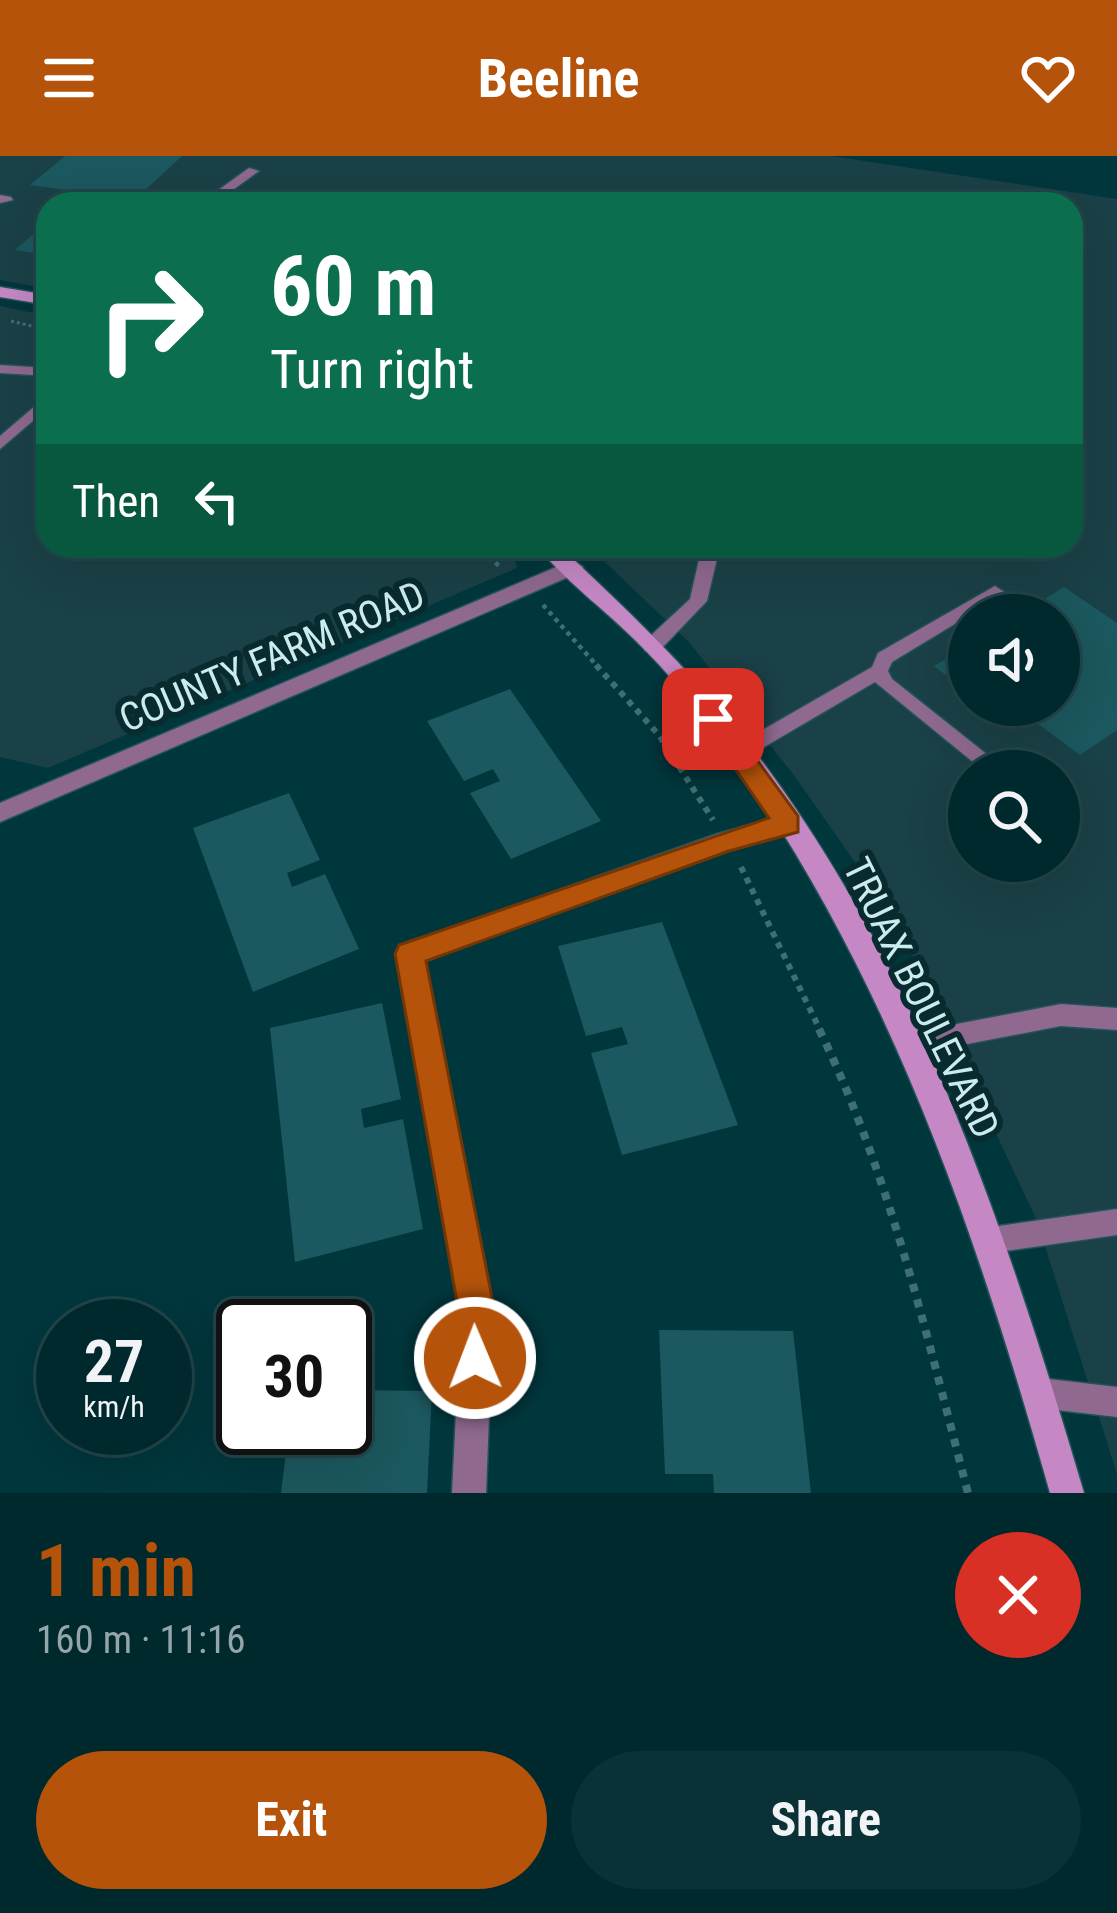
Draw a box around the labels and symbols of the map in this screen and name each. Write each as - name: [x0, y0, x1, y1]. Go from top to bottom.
- street label: COUNTY FARM ROAD: [113, 572, 431, 742]
- pin: [662, 668, 764, 770]
- street label: TRUAX BOULEVARD: [833, 850, 1009, 1146]
- position arrow: [412, 1295, 538, 1421]
- speed limit sign: 30: [216, 1299, 372, 1455]

